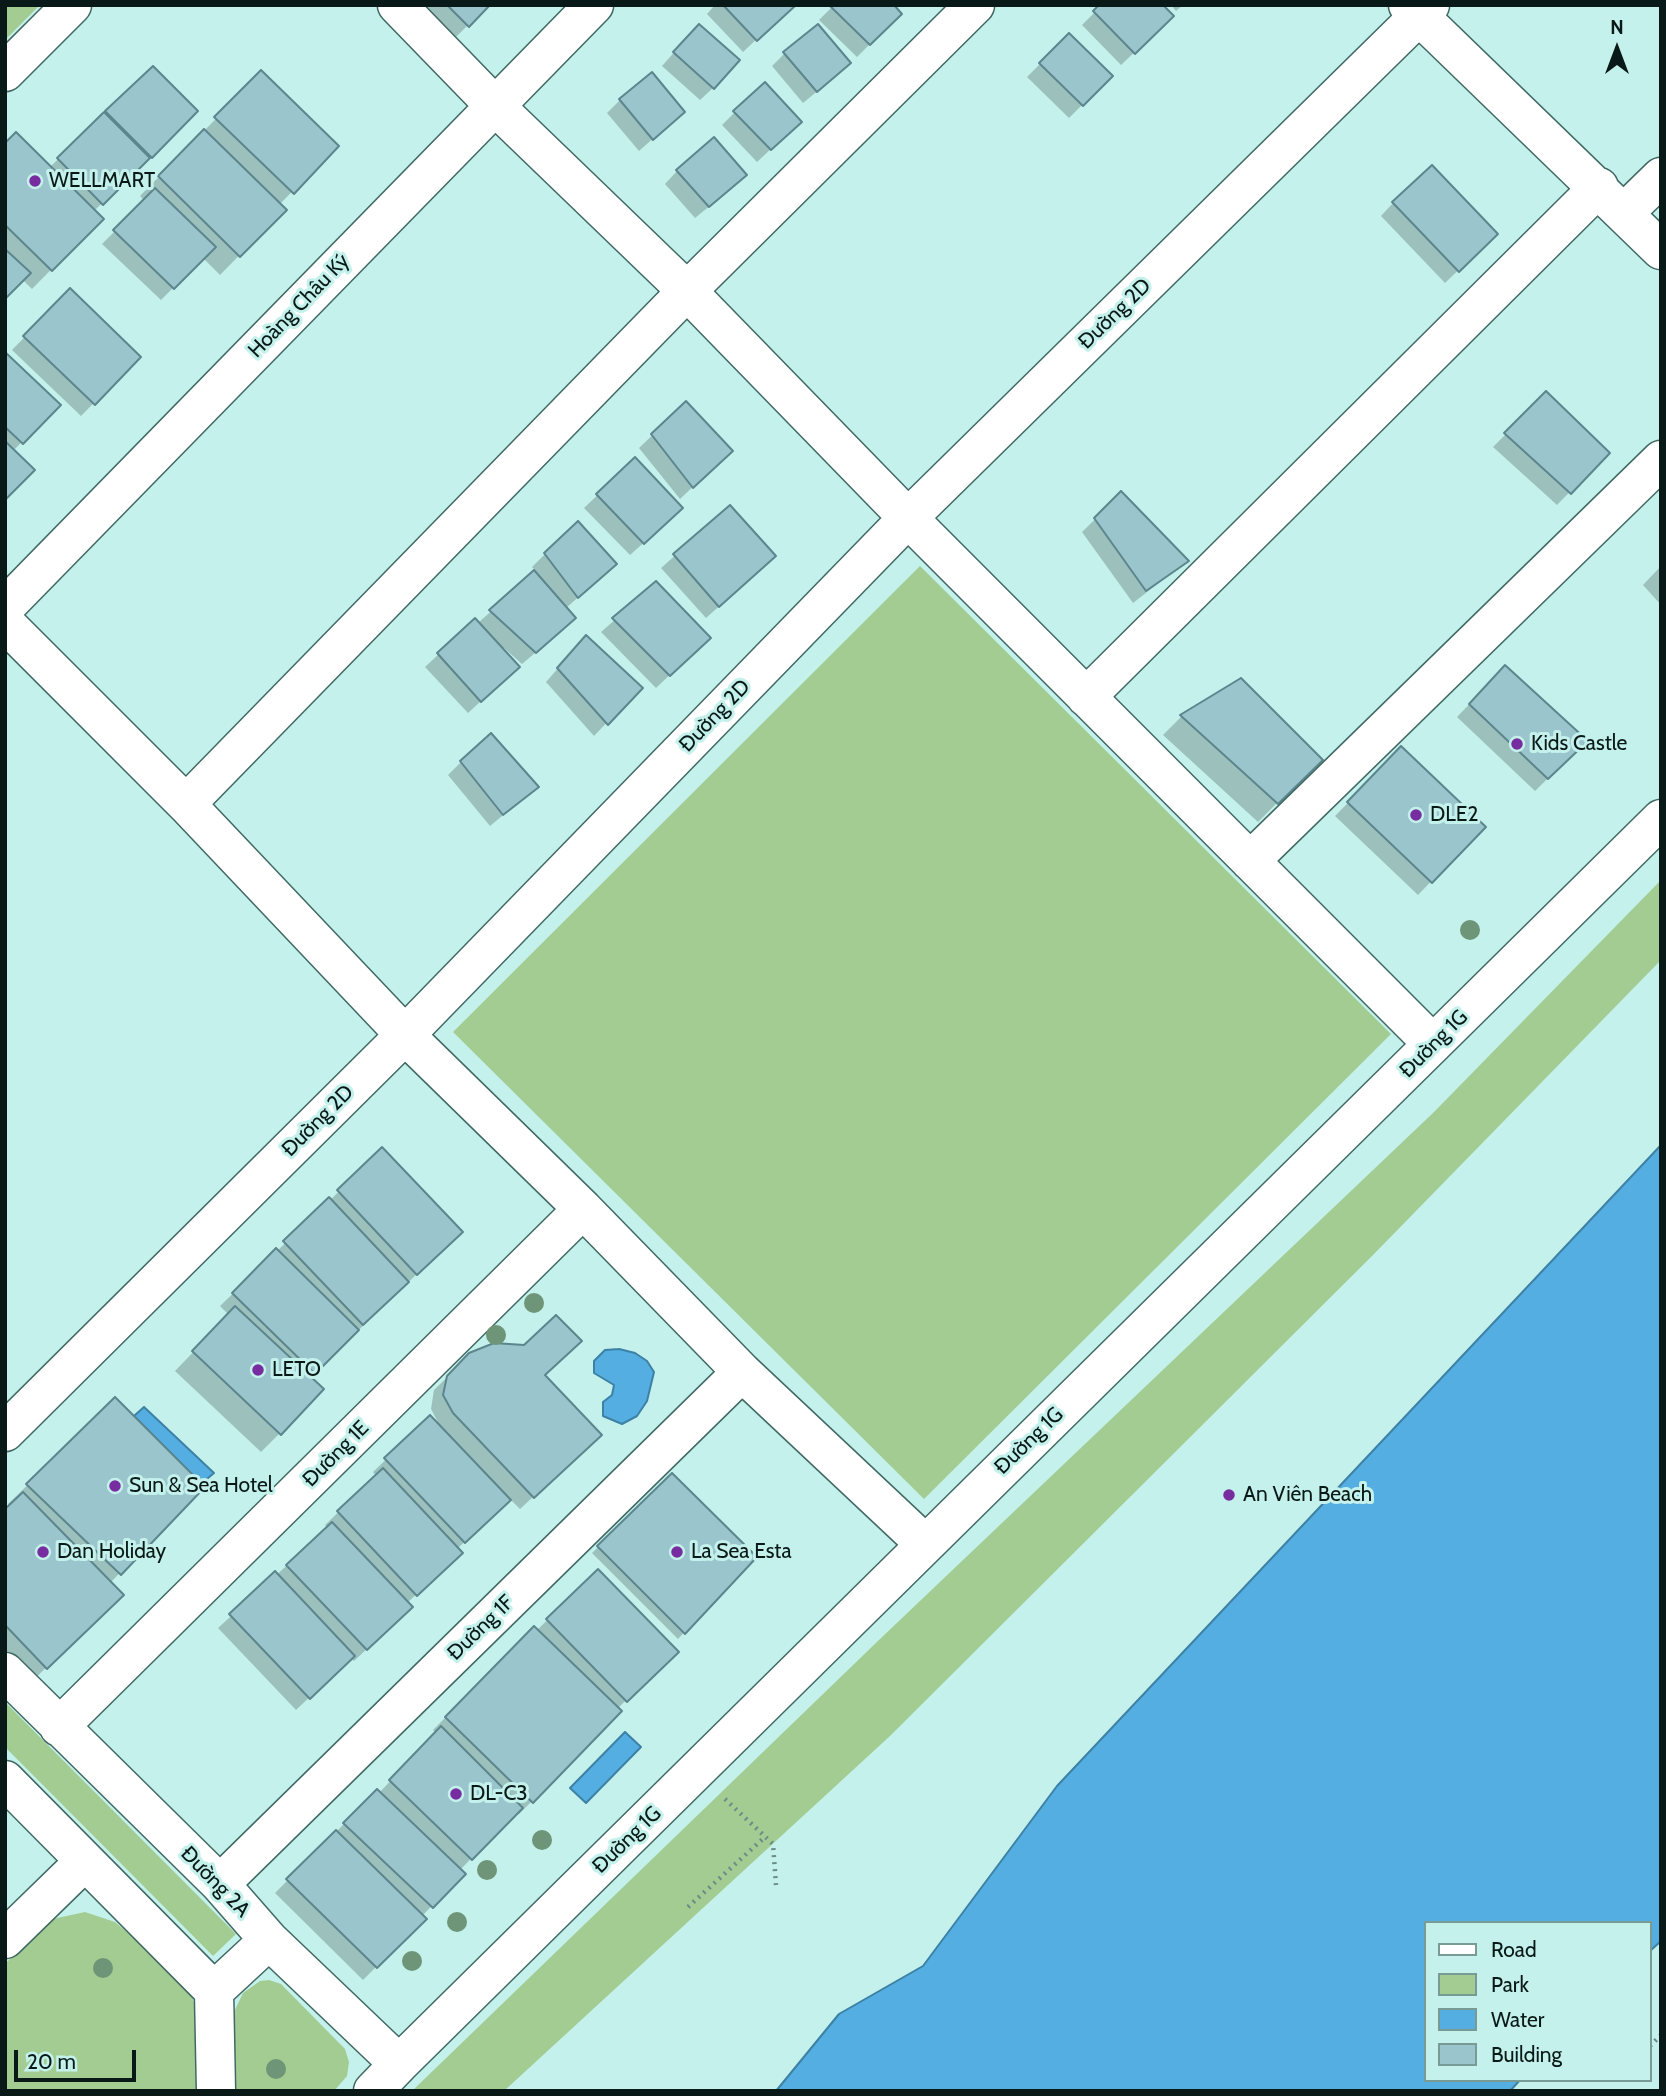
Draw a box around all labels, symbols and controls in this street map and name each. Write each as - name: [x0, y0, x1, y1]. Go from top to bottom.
- north arrow: [1582, 14, 1652, 84]
- text: N: [1610, 16, 1624, 39]
- place label: WELLMART: [49, 168, 155, 194]
- marker: WELLMART: [27, 173, 43, 189]
- street label: Hoàng Châu Ký: [243, 249, 355, 363]
- street label: Đường 2D: [1073, 273, 1157, 355]
- street label: Đường 2D: [674, 674, 756, 758]
- place label: Kids Castle: [1531, 731, 1627, 757]
- marker: Kids Castle: [1509, 736, 1525, 752]
- place label: DLE2: [1430, 802, 1478, 828]
- marker: DLE2: [1408, 807, 1424, 823]
- street label: Đường 1G: [1395, 1005, 1473, 1083]
- street label: Đường 2D: [277, 1080, 359, 1162]
- place label: LETO: [272, 1357, 321, 1383]
- marker: LETO: [250, 1362, 266, 1378]
- street label: Đường 1G: [989, 1402, 1069, 1480]
- street label: Đường 1E: [298, 1416, 374, 1492]
- place label: Sun & Sea Hotel: [129, 1473, 273, 1499]
- marker: Sun & Sea Hotel: [107, 1478, 123, 1494]
- place label: An Viên Beach: [1243, 1482, 1372, 1508]
- marker: An Viên Beach: [1221, 1487, 1237, 1503]
- place label: Dan Holiday: [57, 1539, 166, 1565]
- place label: La Sea Esta: [691, 1539, 792, 1565]
- marker: Dan Holiday: [35, 1544, 51, 1560]
- marker: La Sea Esta: [669, 1544, 685, 1560]
- street label: Đường 1F: [443, 1590, 519, 1666]
- place label: DL-C3: [470, 1781, 528, 1807]
- marker: DL-C3: [448, 1786, 464, 1802]
- street label: Đường 1G: [587, 1801, 667, 1879]
- street label: Đường 2A: [175, 1841, 255, 1923]
- legend: [1424, 1921, 1652, 2082]
- text: Road: [1491, 1937, 1537, 1962]
- text: Park: [1491, 1972, 1529, 1997]
- text: Water: [1491, 2007, 1544, 2032]
- scale bar: [18, 2036, 140, 2080]
- text: Building: [1491, 2042, 1562, 2067]
- text: 20 m: [27, 2049, 76, 2074]

